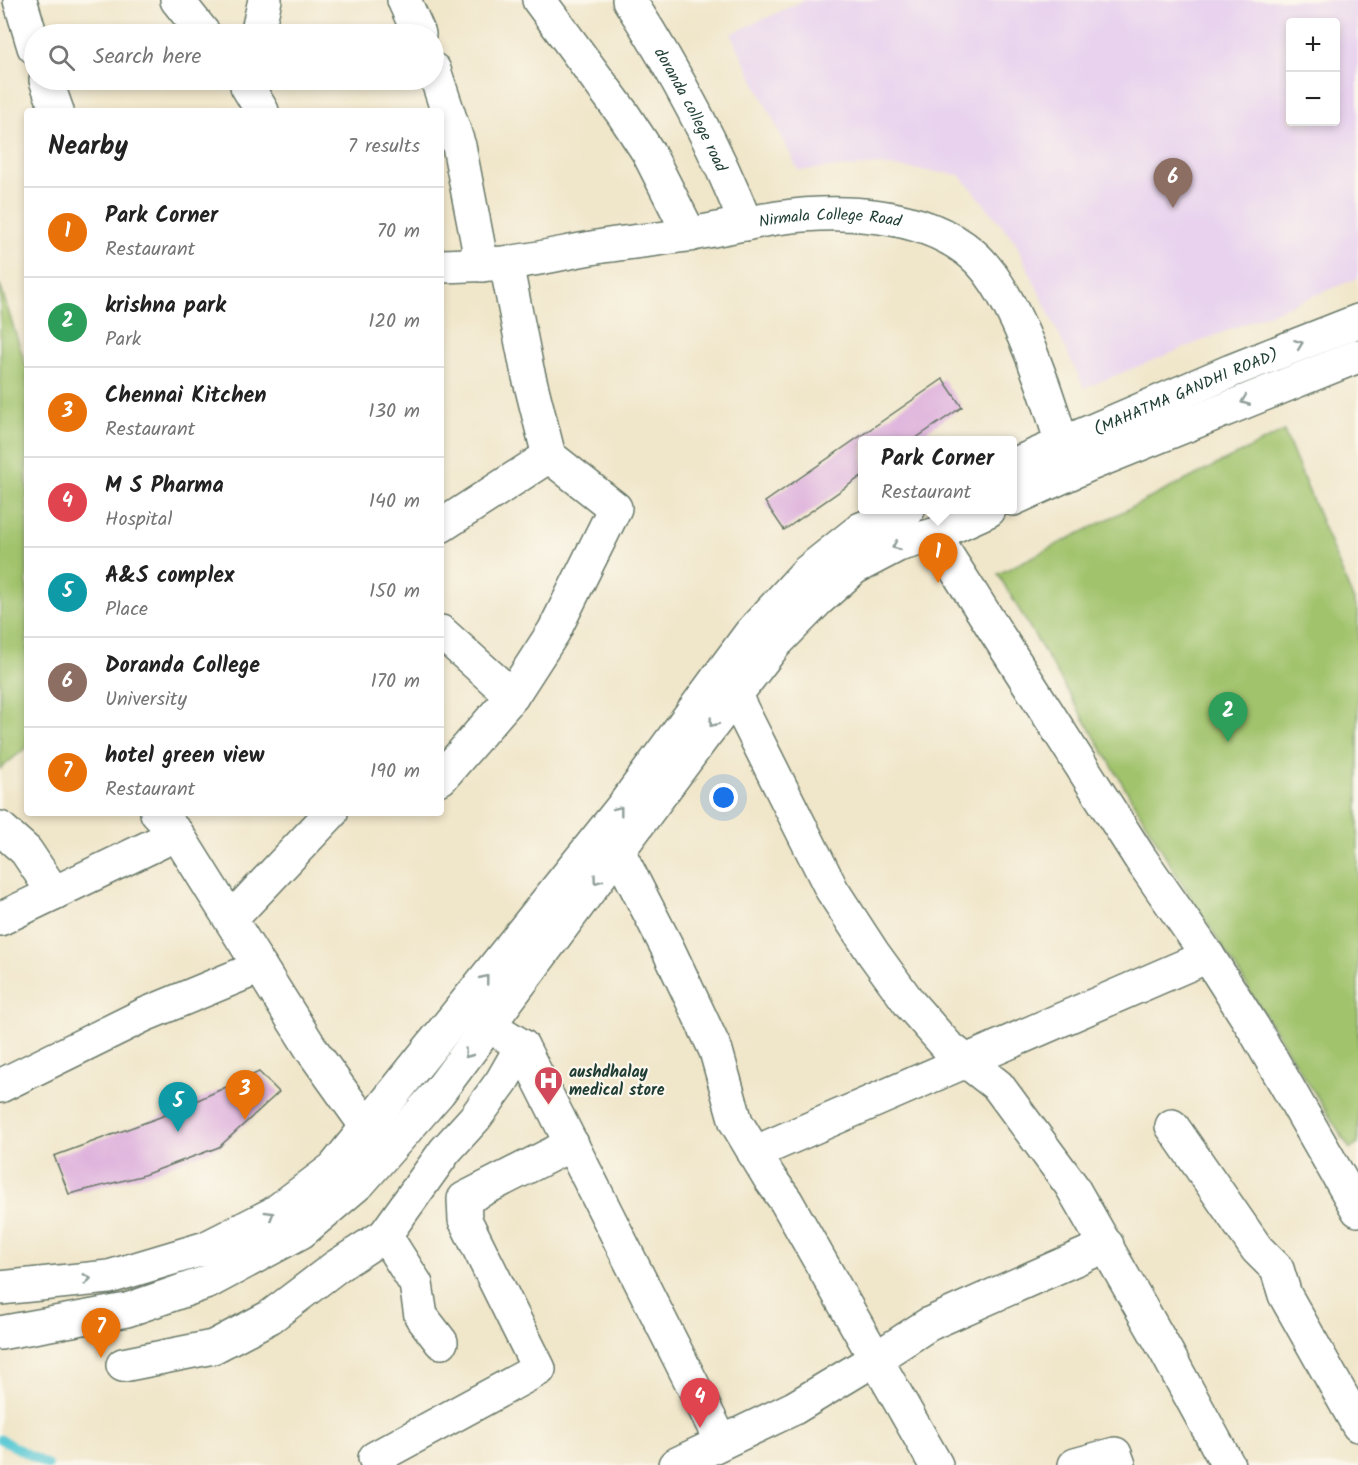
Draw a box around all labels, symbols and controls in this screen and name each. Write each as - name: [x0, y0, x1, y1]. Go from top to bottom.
- map controls: [1286, 18, 1340, 126]
- button: +: [1286, 18, 1340, 72]
- search box: [24, 24, 444, 90]
- text: Search here: [93, 40, 201, 75]
- icon: search: [45, 41, 78, 74]
- street label: doranda college road: [647, 43, 733, 177]
- button: −: [1286, 72, 1340, 126]
- text: Nearby: [48, 126, 128, 168]
- text: 7 results: [348, 131, 420, 163]
- pin: 6: [1154, 158, 1192, 208]
- text: Park Corner: [105, 199, 218, 234]
- street label: Nirmala College Road: [757, 203, 904, 235]
- text: 1: [64, 216, 71, 248]
- text: 70 m: [377, 216, 420, 248]
- text: Restaurant: [105, 234, 195, 266]
- text: krishna park: [105, 289, 226, 324]
- text: 2: [62, 306, 73, 338]
- text: 120 m: [368, 306, 420, 338]
- text: Park: [105, 324, 141, 356]
- one-way arrow: [1293, 339, 1304, 351]
- street label: (MAHATMA GANDHI ROAD): [1090, 343, 1282, 443]
- text: Chennai Kitchen: [105, 379, 266, 414]
- one-way arrow: [1241, 394, 1252, 406]
- text: 3: [62, 396, 73, 428]
- text: 130 m: [368, 396, 420, 428]
- text: Restaurant: [105, 414, 195, 446]
- popup: [858, 436, 1017, 514]
- text: Park Corner: [881, 442, 994, 477]
- text: M S Pharma: [105, 469, 224, 504]
- text: Restaurant: [881, 477, 971, 509]
- text: 4: [62, 486, 73, 518]
- text: 140 m: [369, 486, 420, 518]
- text: Hospital: [105, 504, 172, 536]
- pin: 1: [918, 534, 958, 583]
- one-way arrow: [892, 539, 903, 551]
- text: A&S complex: [105, 559, 234, 594]
- text: 5: [62, 576, 73, 608]
- text: 150 m: [369, 576, 420, 608]
- text: Place: [105, 594, 148, 626]
- text: Doranda College: [105, 649, 260, 684]
- text: 6: [62, 666, 73, 698]
- text: 170 m: [371, 666, 420, 698]
- text: University: [105, 684, 187, 716]
- pin: 2: [1208, 692, 1248, 742]
- one-way arrow: [709, 717, 720, 728]
- text: hotel green view: [105, 739, 264, 774]
- text: 7: [63, 756, 72, 788]
- text: 190 m: [370, 756, 420, 788]
- text: Restaurant: [105, 774, 195, 806]
- your location: [709, 783, 738, 812]
- one-way arrow: [612, 806, 623, 817]
- one-way arrow: [593, 873, 604, 884]
- one-way arrow: [477, 975, 488, 986]
- one-way arrow: [465, 1047, 476, 1058]
- place label: aushdhalay medical store: [569, 1060, 665, 1103]
- hospital icon: aushdhalay medical store: [532, 1064, 564, 1106]
- pin: 3: [226, 1070, 264, 1120]
- pin: 5: [158, 1082, 198, 1132]
- one-way arrow: [264, 1210, 274, 1222]
- one-way arrow: [83, 1273, 92, 1286]
- pin: 7: [82, 1308, 120, 1358]
- pin: 4: [680, 1378, 720, 1428]

